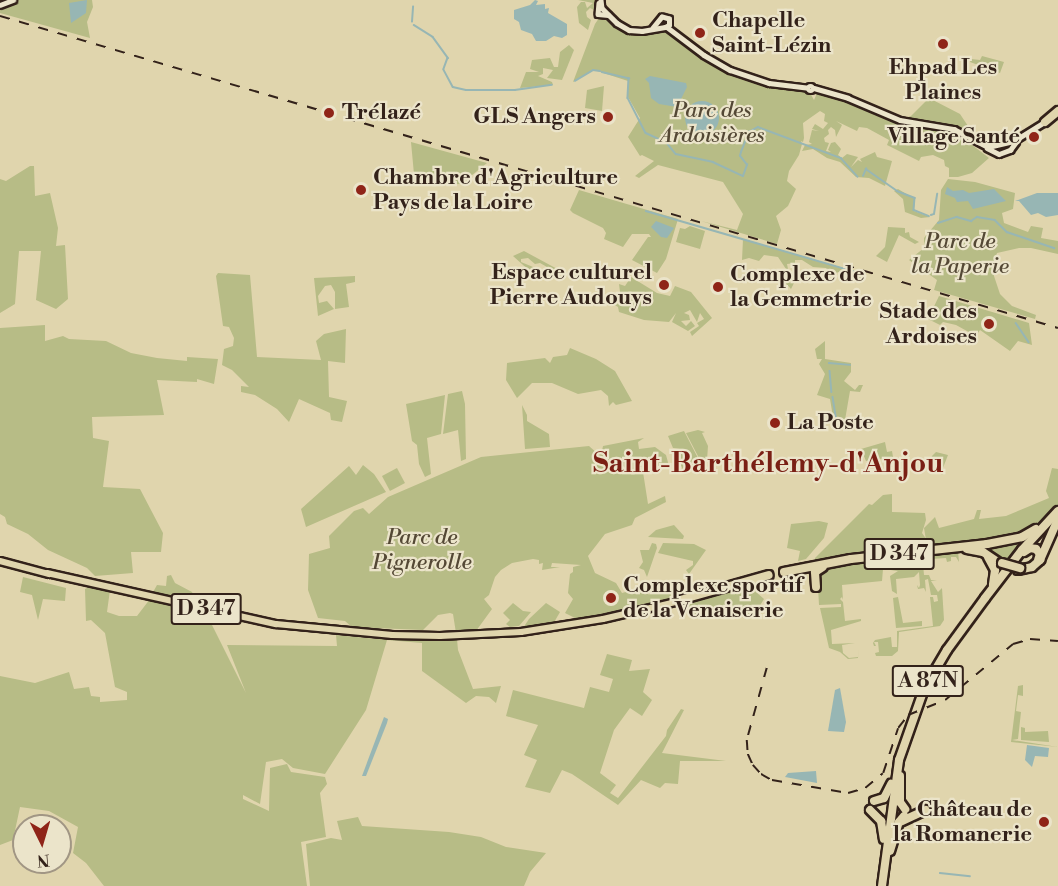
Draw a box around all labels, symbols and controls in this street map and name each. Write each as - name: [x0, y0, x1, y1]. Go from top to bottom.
- place label: Chapelle Saint-Lézin: [712, 7, 831, 58]
- marker: Chapelle Saint-Lézin: [693, 26, 707, 40]
- marker: Ehpad Les Plaines: [936, 37, 950, 51]
- place label: Ehpad Les Plaines: [889, 54, 997, 106]
- park label: Parc des Ardoisières: [659, 97, 765, 148]
- place label: Trélazé: [342, 100, 421, 126]
- marker: Trélazé: [320, 104, 338, 122]
- place label: GLS Angers: [473, 104, 596, 130]
- marker: GLS Angers: [601, 110, 615, 124]
- place label: Village Santé: [887, 124, 1020, 150]
- marker: Village Santé: [1025, 128, 1043, 146]
- place label: Chambre d'Agriculture Pays de la Loire: [373, 164, 618, 216]
- marker: Chambre d'Agriculture Pays de la Loire: [354, 183, 368, 197]
- park label: Parc de la Paperie: [911, 228, 1009, 280]
- place label: Espace culturel Pierre Audouys: [490, 259, 652, 310]
- place label: Complexe de la Gemmetrie: [730, 261, 872, 312]
- marker: Espace culturel Pierre Audouys: [657, 278, 671, 292]
- marker: Complexe de la Gemmetrie: [711, 280, 725, 294]
- place label: Stade des Ardoises: [880, 298, 977, 350]
- marker: Stade des Ardoises: [982, 317, 996, 331]
- place label: La Poste: [787, 410, 874, 436]
- marker: La Poste: [768, 416, 782, 430]
- district label: Saint-Barthélemy-d'Anjou: [593, 447, 943, 481]
- park label: Parc de Pignerolle: [372, 524, 472, 576]
- road number: D 347: [863, 536, 935, 572]
- place label: Complexe sportif de la Venaiserie: [623, 572, 802, 624]
- road number: D 347: [170, 591, 242, 627]
- marker: Complexe sportif de la Venaiserie: [604, 591, 618, 605]
- road number: A 87N: [890, 663, 966, 699]
- place label: Château de la Romanerie: [893, 796, 1032, 848]
- north arrow: [12, 814, 72, 874]
- marker: Château de la Romanerie: [1037, 815, 1051, 829]
- text: N: [36, 849, 51, 870]

